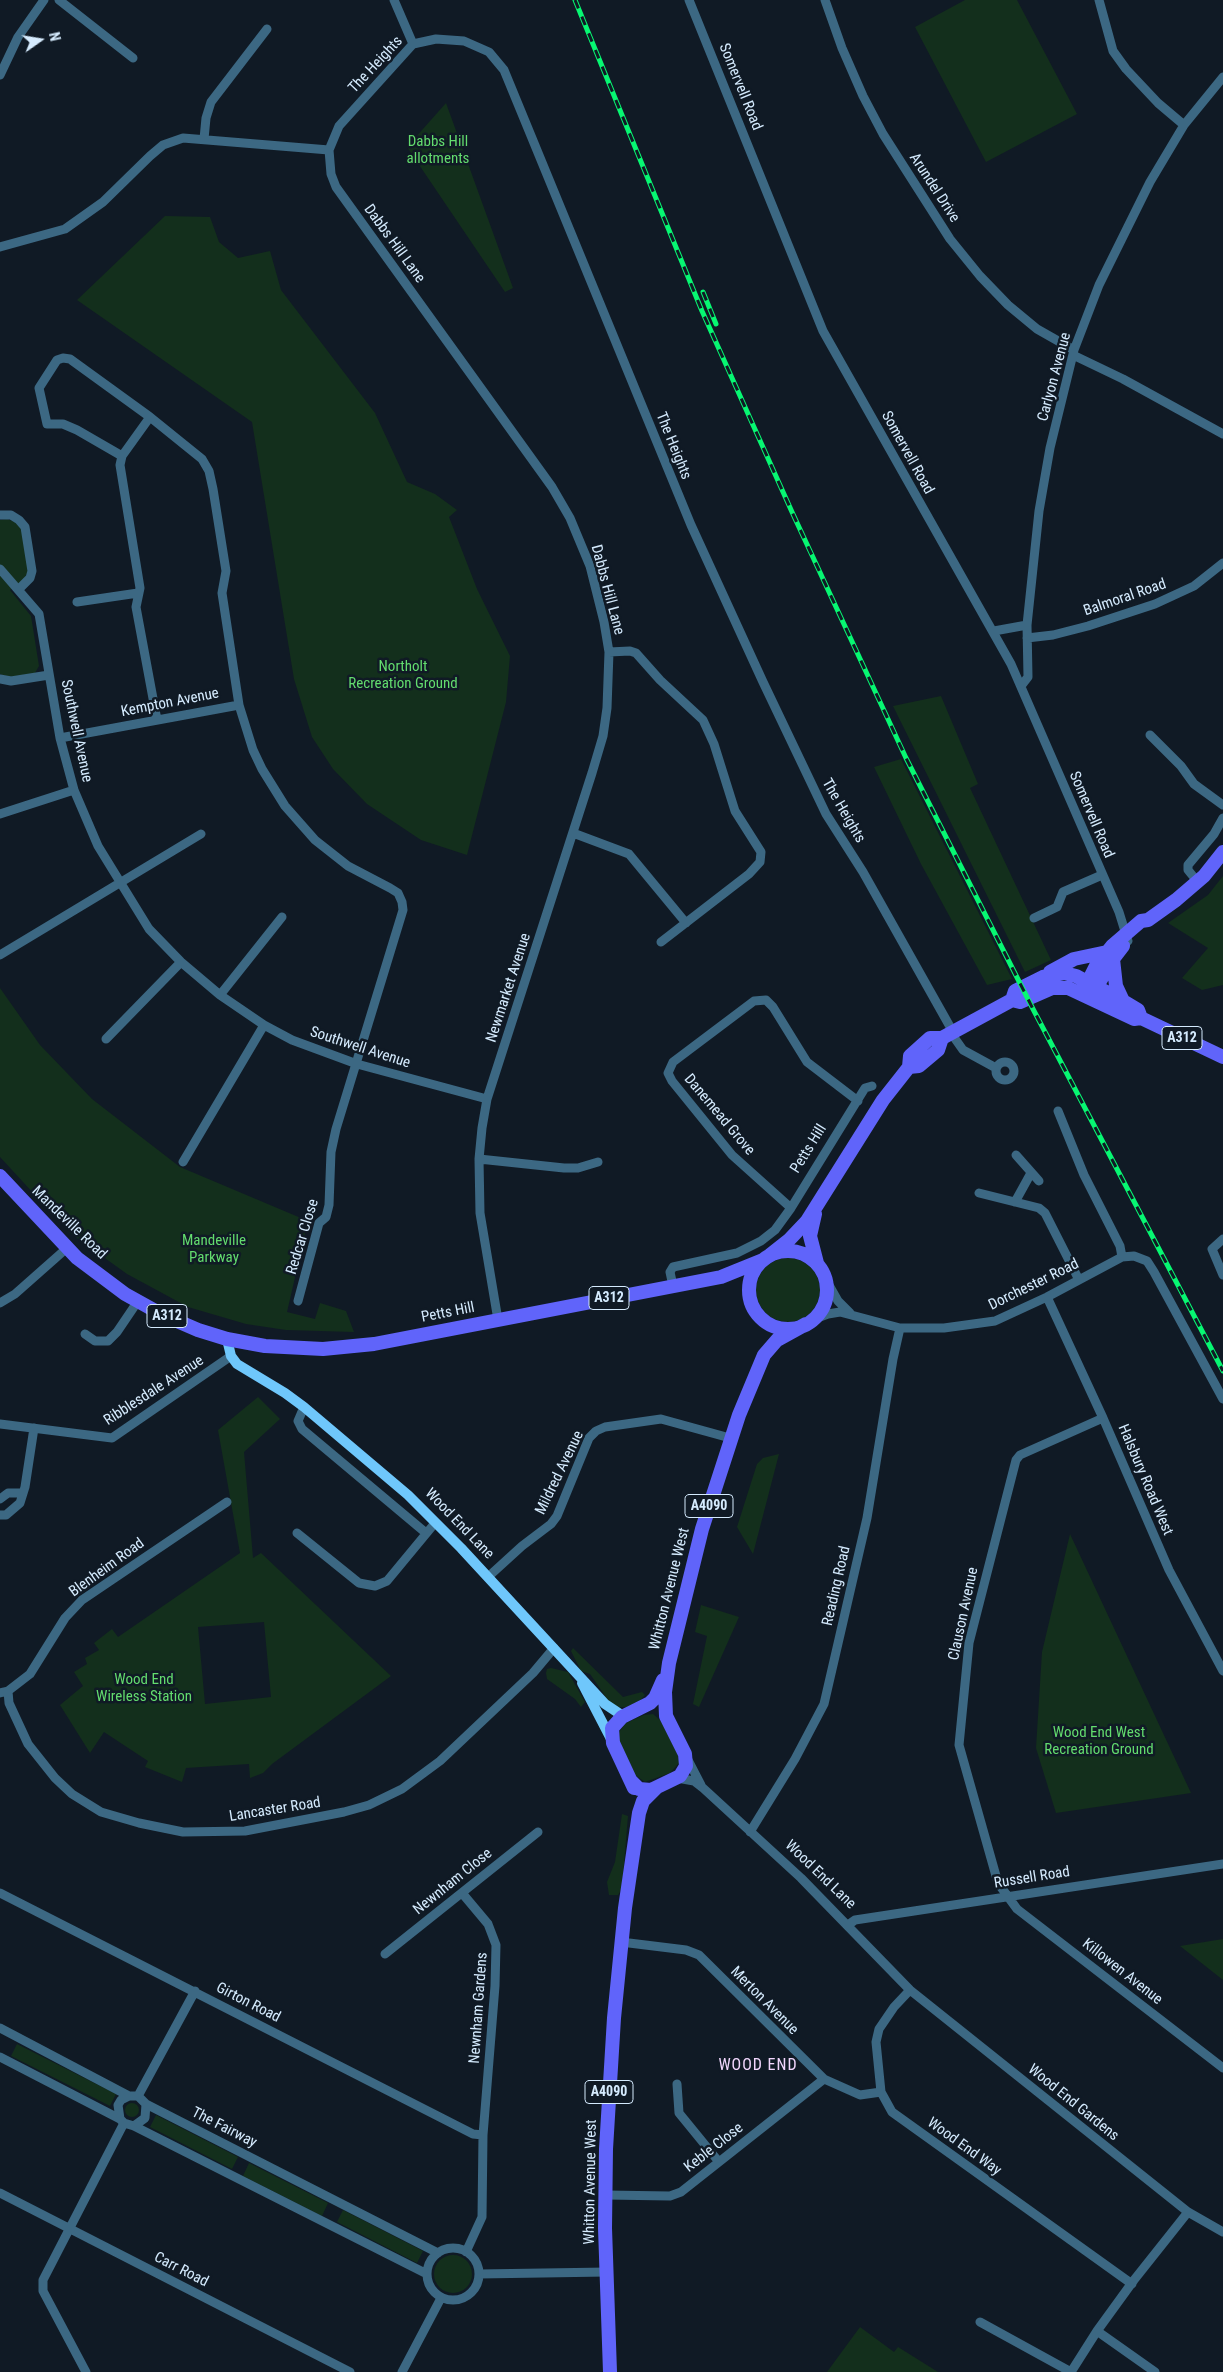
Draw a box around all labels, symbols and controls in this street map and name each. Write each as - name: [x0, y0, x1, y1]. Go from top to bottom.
- north arrow: [15, 15, 65, 65]
- text: N: [46, 31, 63, 43]
- street label: The Heights: [345, 33, 407, 97]
- street label: Somervell Road: [714, 41, 766, 133]
- park label: Dabbs Hill allotments: [407, 133, 469, 168]
- street label: Arundel Drive: [905, 150, 963, 226]
- street label: Dabbs Hill Lane: [360, 201, 428, 287]
- street label: Carlyon Avenue: [1034, 331, 1076, 423]
- street label: Somervell Road: [877, 408, 937, 498]
- street label: The Heights: [651, 410, 695, 482]
- street label: Dabbs Hill Lane: [586, 543, 628, 637]
- street label: Balmoral Road: [1081, 575, 1169, 621]
- park label: Northolt Recreation Ground: [348, 658, 458, 693]
- street label: Southwell Avenue: [56, 678, 96, 784]
- street label: Kempton Avenue: [119, 685, 221, 721]
- street label: Somervell Road: [1065, 769, 1117, 861]
- street label: The Heights: [817, 776, 869, 846]
- street label: Newmarket Avenue: [483, 931, 535, 1045]
- street label: Southwell Avenue: [308, 1023, 412, 1073]
- road number: A312: [1162, 1026, 1202, 1050]
- street label: Danemead Grove: [680, 1071, 758, 1159]
- street label: Petts Hill: [787, 1121, 831, 1177]
- street label: Mandeville Road: [28, 1183, 110, 1263]
- street label: Redcar Close: [283, 1197, 323, 1277]
- park label: Mandeville Parkway: [182, 1232, 246, 1267]
- street label: Dorchester Road: [986, 1255, 1082, 1315]
- road number: A312: [589, 1286, 629, 1310]
- street label: Petts Hill: [420, 1299, 476, 1327]
- road number: A312: [147, 1304, 187, 1328]
- street label: Ribblesdale Avenue: [101, 1352, 207, 1430]
- street label: Halsbury Road West: [1113, 1422, 1177, 1538]
- street label: Mildred Avenue: [532, 1428, 588, 1518]
- street label: Wood End Lane: [421, 1485, 497, 1563]
- road number: A4090: [685, 1494, 733, 1518]
- street label: Whitton Avenue West: [646, 1526, 694, 1652]
- street label: Blenheim Road: [66, 1535, 148, 1601]
- street label: Reading Road: [819, 1544, 855, 1628]
- street label: Clauson Avenue: [945, 1566, 983, 1662]
- park label: Wood End Wireless Station: [96, 1671, 192, 1706]
- park label: Wood End West Recreation Ground: [1044, 1724, 1154, 1759]
- street label: Lancaster Road: [228, 1794, 322, 1826]
- street label: Wood End Lane: [781, 1837, 859, 1913]
- street label: Newnham Close: [410, 1845, 496, 1919]
- street label: Russell Road: [993, 1863, 1071, 1893]
- street label: Killowen Avenue: [1078, 1935, 1166, 2009]
- street label: Newnham Gardens: [466, 1952, 492, 2064]
- street label: Merton Avenue: [726, 1963, 802, 2039]
- street label: Girton Road: [213, 1979, 283, 2027]
- district label: WOOD END: [717, 2056, 799, 2076]
- street label: Wood End Gardens: [1024, 2061, 1122, 2145]
- road number: A4090: [585, 2080, 633, 2104]
- street label: The Fairway: [188, 2104, 260, 2152]
- street label: Wood End Way: [923, 2114, 1005, 2180]
- street label: Whitton Avenue West: [581, 2119, 601, 2245]
- street label: Keble Close: [681, 2119, 747, 2177]
- street label: Carr Road: [151, 2249, 211, 2291]

